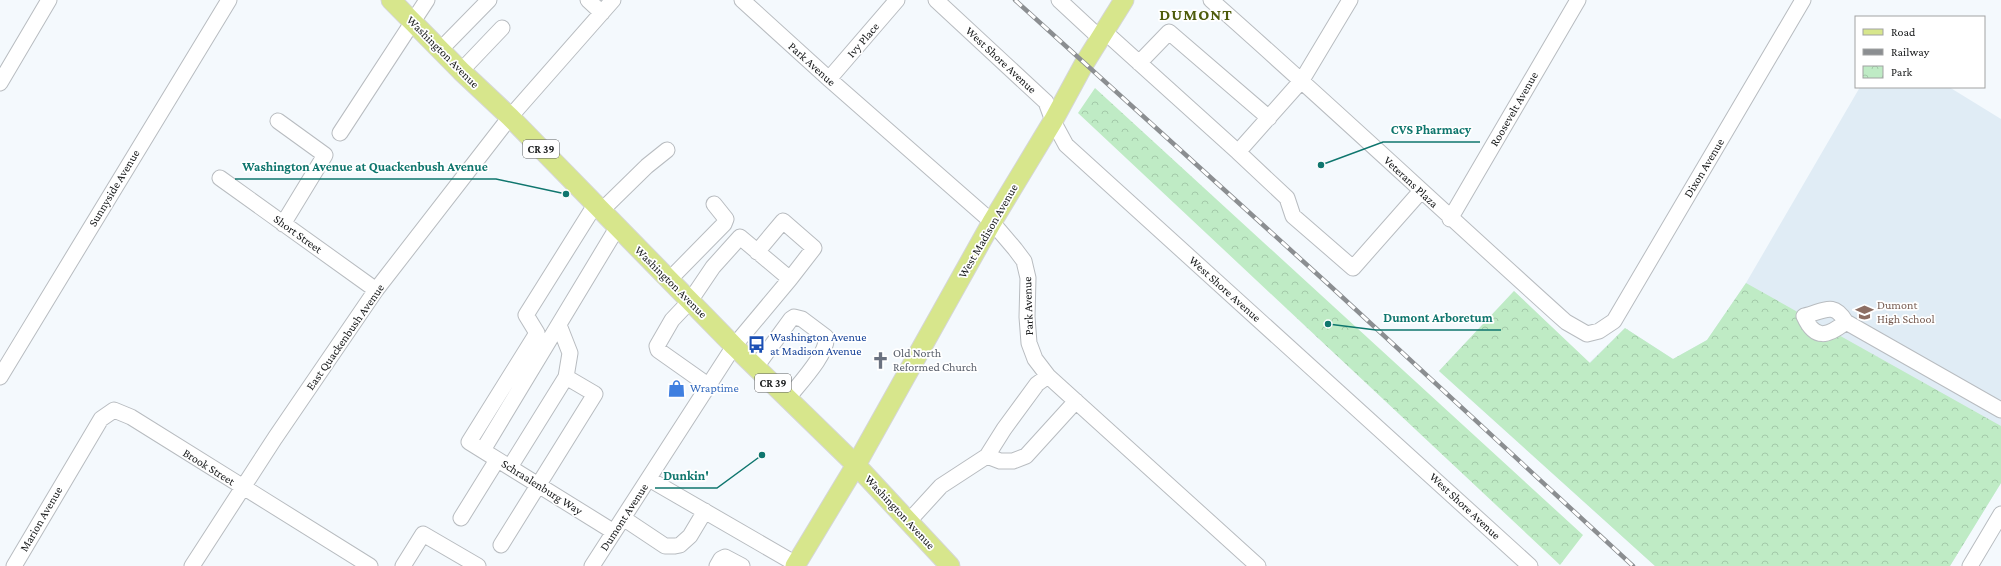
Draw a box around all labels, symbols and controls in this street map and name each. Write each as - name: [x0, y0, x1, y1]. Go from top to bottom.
- district label: DUMONT: [1159, 6, 1233, 23]
- street label: Washington Avenue: [404, 13, 482, 91]
- legend: [1855, 16, 1985, 88]
- street label: Ivy Place: [844, 20, 882, 60]
- street label: West Shore Avenue: [963, 24, 1039, 96]
- text: Road: [1891, 25, 1916, 39]
- street label: Park Avenue: [785, 39, 839, 89]
- text: Railway: [1891, 45, 1930, 59]
- text: Park: [1891, 65, 1913, 79]
- street label: Roosevelt Avenue: [1487, 69, 1541, 149]
- callout: CVS Pharmacy: [1383, 117, 1480, 142]
- text: CVS Pharmacy: [1391, 122, 1472, 137]
- street label: Dixon Avenue: [1681, 136, 1727, 200]
- road number: CR 39: [523, 140, 559, 158]
- street label: Sunnyside Avenue: [86, 147, 142, 229]
- street label: Veterans Plaza: [1381, 153, 1441, 211]
- callout: Washington Avenue at Quackenbush Avenue: [235, 154, 496, 179]
- text: Washington Avenue at Quackenbush Avenue: [241, 159, 488, 174]
- street label: West Madison Avenue: [955, 181, 1021, 281]
- street label: Short Street: [271, 212, 326, 257]
- street label: Washington Avenue: [632, 243, 710, 321]
- street label: West Shore Avenue: [1186, 253, 1264, 325]
- street label: Park Avenue: [1020, 276, 1036, 336]
- street label: East Quackenbush Avenue: [303, 281, 387, 393]
- place label: Dumont High School: [1877, 298, 1935, 326]
- school or university icon: Dumont High School: [1854, 302, 1874, 322]
- callout: Dumont Arboretum: [1376, 305, 1501, 330]
- text: Dumont Arboretum: [1383, 310, 1493, 325]
- place label: Washington Avenue at Madison Avenue: [770, 330, 866, 358]
- bus stop icon: Washington Avenue at Madison Avenue: [747, 334, 767, 354]
- place label: Old North Reformed Church: [893, 346, 978, 374]
- church icon: Old North Reformed Church: [870, 350, 890, 370]
- road number: CR 39: [755, 374, 791, 392]
- shop icon: Wraptime: [667, 378, 687, 398]
- place label: Wraptime: [690, 381, 739, 395]
- street label: Brook Street: [180, 446, 238, 489]
- street label: Schraalenburg Way: [499, 456, 586, 518]
- callout: Dunkin': [655, 463, 717, 488]
- text: Dunkin': [663, 468, 709, 483]
- street label: West Shore Avenue: [1427, 470, 1503, 542]
- street label: Washington Avenue: [862, 472, 938, 552]
- street label: Dumont Avenue: [597, 480, 651, 554]
- street label: Marion Avenue: [17, 484, 65, 554]

